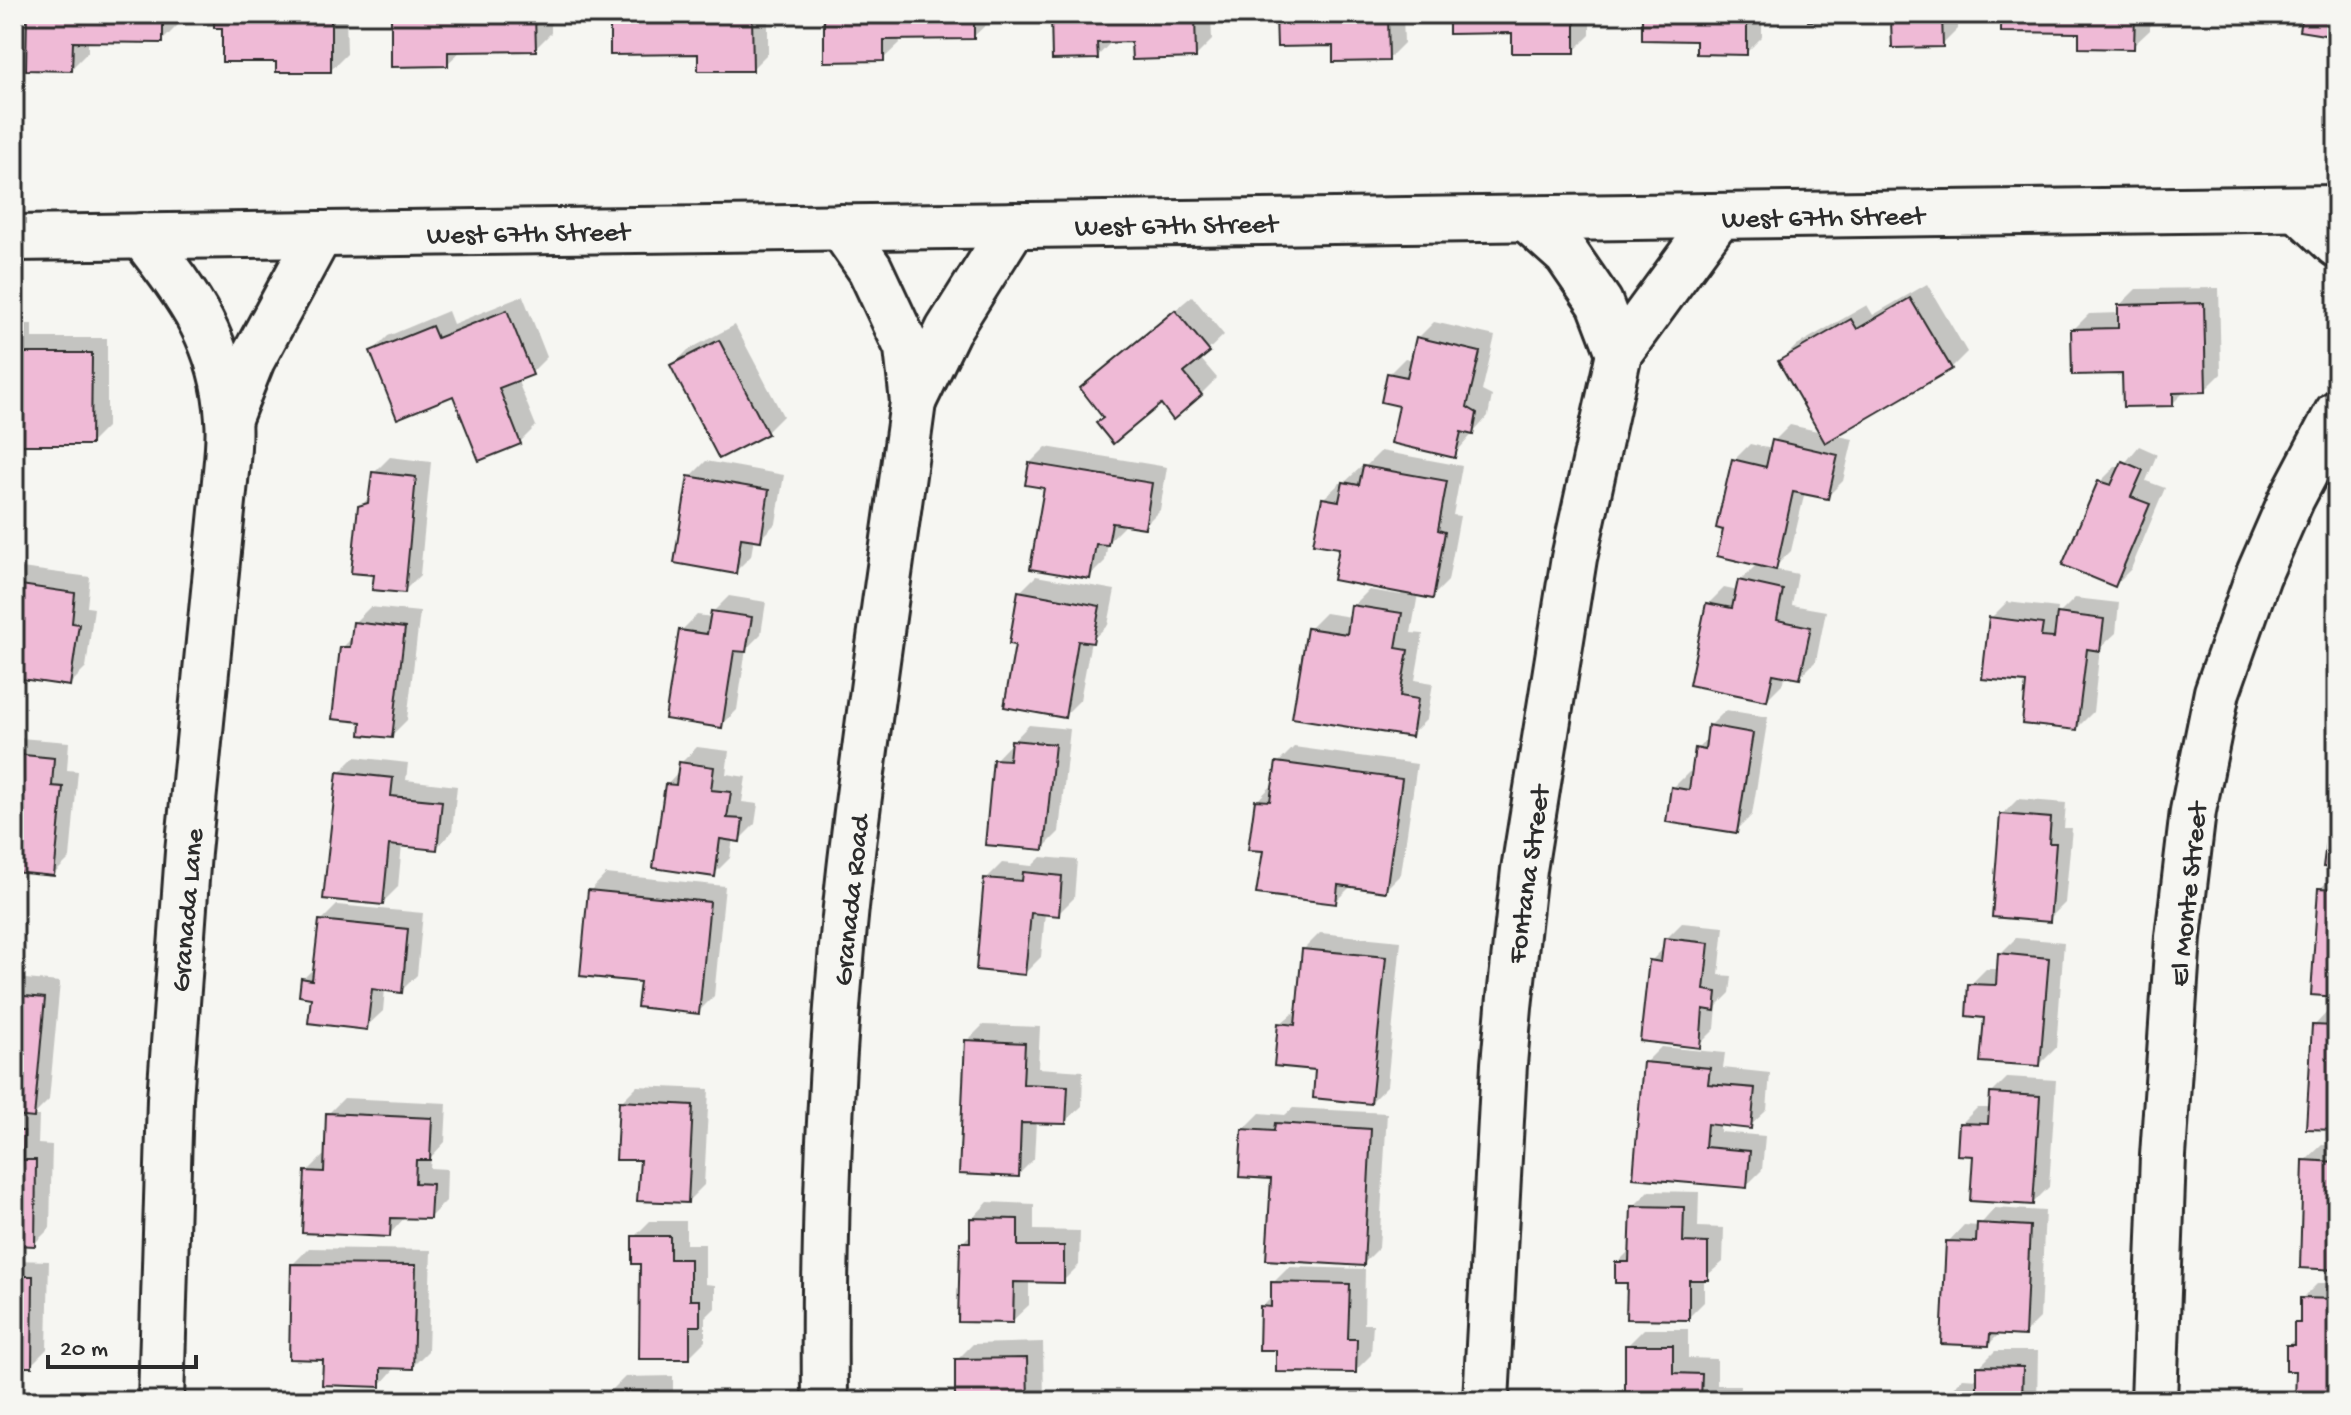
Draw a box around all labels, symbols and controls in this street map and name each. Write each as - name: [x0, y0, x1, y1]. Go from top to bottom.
- street label: West 67th Street: [1721, 201, 1927, 238]
- street label: West 67th Street: [1074, 209, 1280, 246]
- street label: West 67th Street: [426, 217, 632, 254]
- street label: Fontana Street: [1502, 781, 1560, 967]
- street label: El Monte Street: [2164, 798, 2217, 988]
- street label: Granada Road: [828, 811, 879, 988]
- street label: Granada Lane: [166, 827, 213, 994]
- scale bar: [48, 1319, 196, 1369]
- text: 20 m: [60, 1336, 108, 1365]

